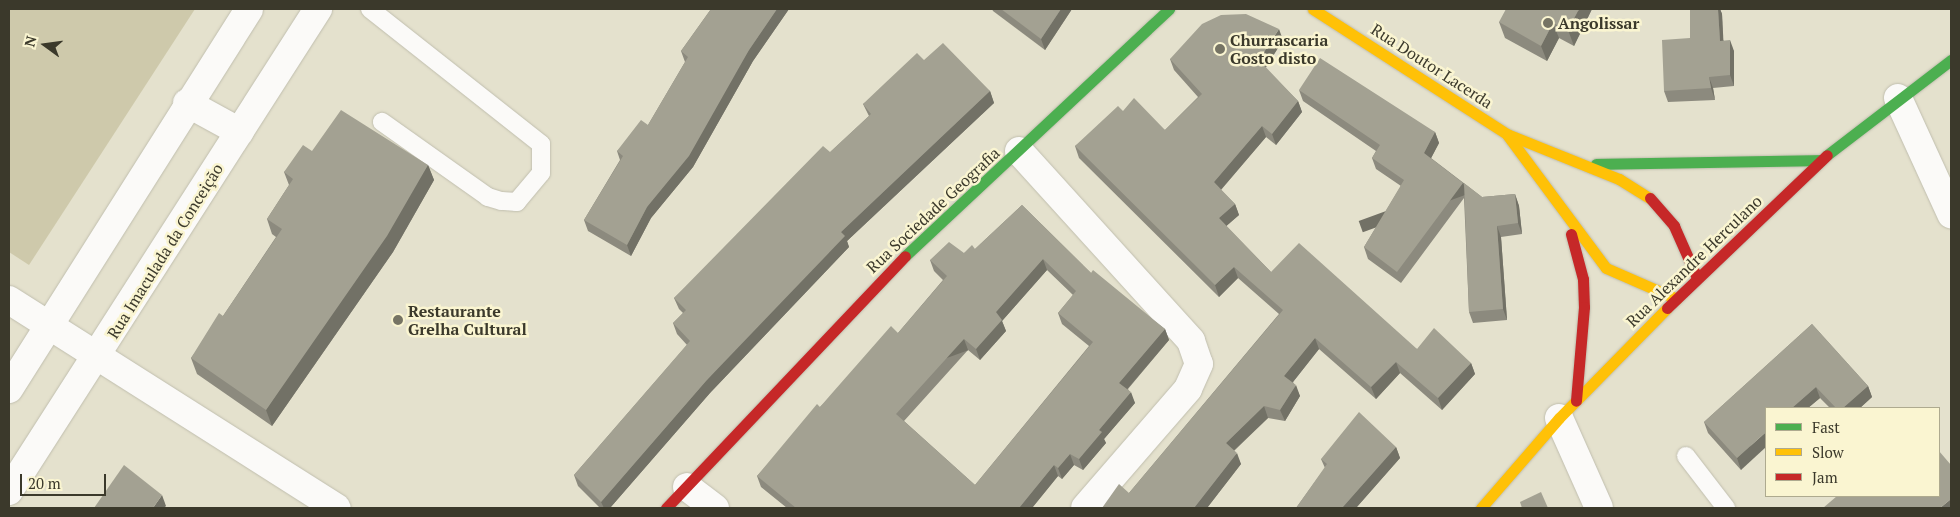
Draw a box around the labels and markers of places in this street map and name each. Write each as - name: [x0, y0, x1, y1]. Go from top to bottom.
- place label: Angolissar: [1558, 13, 1639, 33]
- marker: Angolissar: [1542, 17, 1554, 29]
- place label: Churrascaria Gosto disto: [1230, 30, 1328, 68]
- marker: Churrascaria Gosto disto: [1214, 43, 1226, 55]
- place label: Restaurante Grelha Cultural: [408, 301, 527, 339]
- marker: Restaurante Grelha Cultural: [392, 314, 404, 326]

